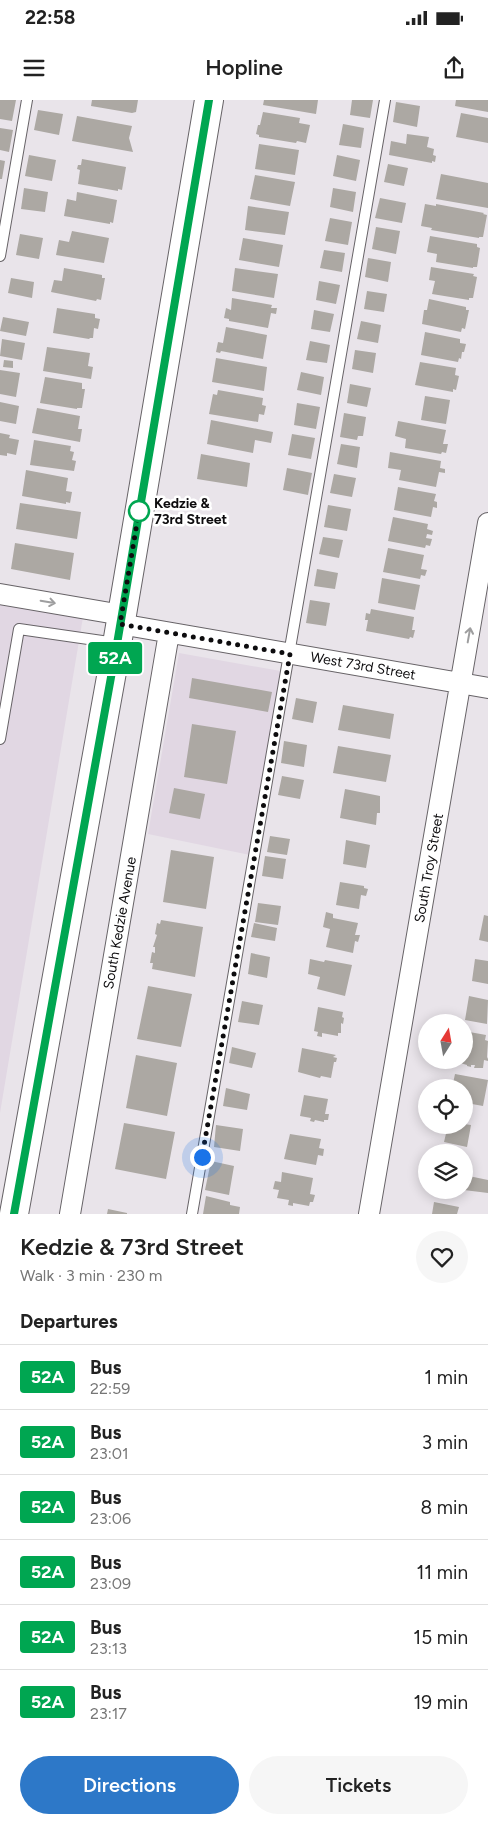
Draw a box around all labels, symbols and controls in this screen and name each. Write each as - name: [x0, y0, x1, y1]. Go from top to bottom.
- text: 22:58: [25, 6, 75, 29]
- icon: menu: [20, 54, 48, 82]
- text: Hopline: [205, 54, 283, 81]
- icon: share: [440, 54, 468, 82]
- place label: Kedzie & 73rd Street: [154, 495, 227, 528]
- marker: Kedzie & 73rd Street: [128, 500, 150, 522]
- one-way arrow: [40, 598, 56, 608]
- one-way arrow: [464, 627, 474, 643]
- line badge: 52A: [86, 642, 144, 674]
- text: 52A: [98, 647, 132, 669]
- street label: West 73rd Street: [309, 648, 417, 684]
- street label: South Troy Street: [411, 812, 447, 924]
- street label: South Kedzie Avenue: [100, 855, 140, 990]
- north arrow: [418, 1014, 472, 1069]
- map controls: [418, 1014, 473, 1199]
- button: locate: [418, 1079, 473, 1134]
- button: layers: [418, 1144, 473, 1199]
- your location: [190, 1145, 215, 1170]
- button: heart: [416, 1231, 468, 1283]
- text: Kedzie & 73rd Street: [20, 1232, 244, 1261]
- text: Walk · 3 min · 230 m: [20, 1266, 162, 1285]
- text: Departures: [20, 1310, 118, 1333]
- text: Bus: [90, 1356, 121, 1379]
- text: 52A: [31, 1366, 64, 1388]
- text: 1 min: [424, 1366, 468, 1389]
- text: 22:59: [90, 1379, 130, 1398]
- text: Bus: [90, 1421, 121, 1444]
- text: 52A: [31, 1431, 64, 1453]
- text: 3 min: [422, 1431, 468, 1454]
- text: 23:01: [90, 1444, 129, 1463]
- text: Bus: [90, 1486, 121, 1509]
- text: 52A: [31, 1496, 64, 1518]
- text: 8 min: [420, 1496, 468, 1519]
- text: 23:06: [90, 1509, 131, 1528]
- text: Bus: [90, 1551, 121, 1574]
- text: 52A: [31, 1561, 64, 1583]
- text: 11 min: [416, 1561, 468, 1584]
- text: 23:09: [90, 1574, 131, 1593]
- text: Bus: [90, 1616, 121, 1639]
- text: 52A: [31, 1626, 64, 1648]
- text: 15 min: [413, 1626, 468, 1649]
- text: 23:13: [90, 1639, 127, 1658]
- text: Bus: [90, 1681, 121, 1704]
- text: 52A: [31, 1691, 64, 1713]
- text: 19 min: [414, 1691, 468, 1714]
- text: 23:17: [90, 1704, 127, 1723]
- button: Directions: [20, 1756, 239, 1814]
- button: Tickets: [249, 1756, 468, 1814]

